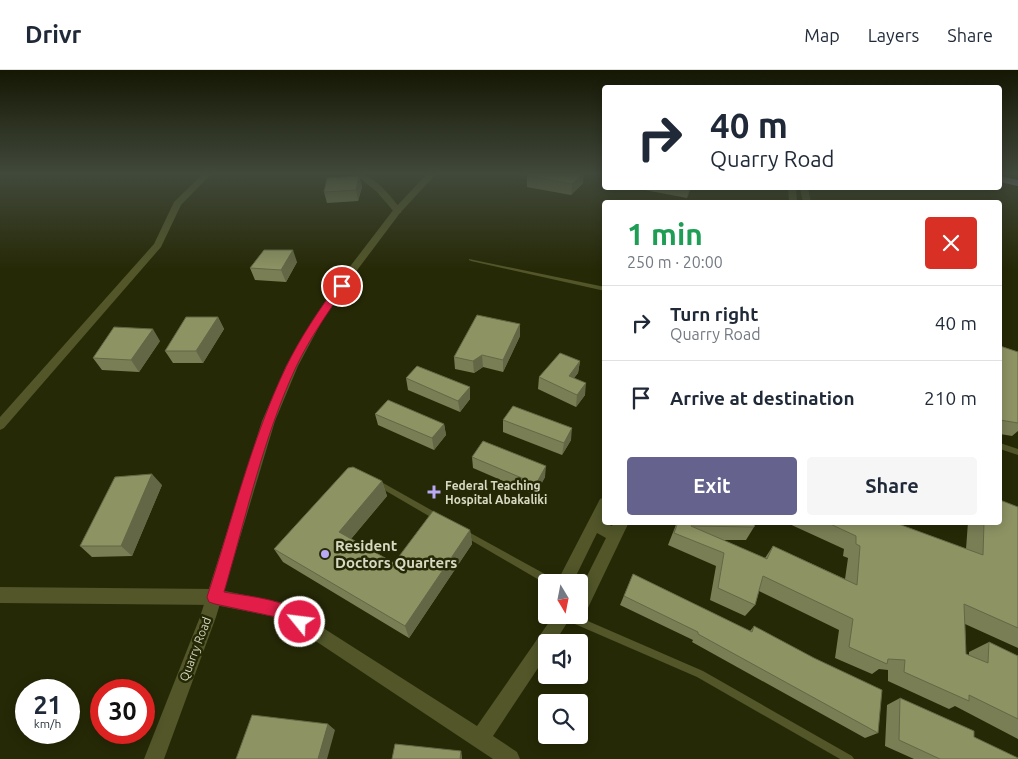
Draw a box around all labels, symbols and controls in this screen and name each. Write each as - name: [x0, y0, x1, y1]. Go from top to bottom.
- text: Drivr: [25, 21, 81, 48]
- text: Map: [804, 25, 840, 45]
- text: Layers: [868, 25, 919, 45]
- text: Share: [947, 25, 993, 45]
- icon: right: [627, 105, 692, 170]
- text: 40 m: [710, 105, 788, 145]
- text: Quarry Road: [710, 146, 834, 171]
- text: 1 min: [627, 217, 703, 251]
- button: close: [925, 217, 977, 269]
- text: 250 m · 20:00: [627, 253, 723, 271]
- pin: [321, 265, 363, 307]
- icon: arrive: [328, 272, 356, 300]
- text: Turn right: [670, 303, 758, 325]
- icon: right: [627, 309, 655, 337]
- text: 40 m: [935, 312, 977, 334]
- text: Quarry Road: [670, 325, 761, 343]
- icon: arrive: [627, 384, 655, 412]
- text: Arrive at destination: [670, 387, 855, 409]
- text: 210 m: [924, 387, 977, 409]
- button: Exit: [627, 457, 797, 515]
- button: Share: [807, 457, 977, 515]
- place label: Federal Teaching Hospital Abakaliki: [445, 479, 547, 506]
- marker: Federal Teaching Hospital Abakaliki: [427, 485, 441, 499]
- place label: Resident Doctors Quarters: [335, 537, 457, 571]
- marker: Resident Doctors Quarters: [319, 548, 331, 560]
- north arrow: [538, 574, 588, 624]
- map controls: [538, 574, 588, 744]
- position arrow: [273, 595, 325, 647]
- street label: Quarry Road: [177, 615, 213, 683]
- button: sound: [538, 634, 588, 684]
- speed limit sign: 30: [90, 679, 155, 744]
- text: 21: [33, 691, 62, 719]
- button: search: [538, 694, 588, 744]
- text: km/h: [34, 717, 61, 730]

